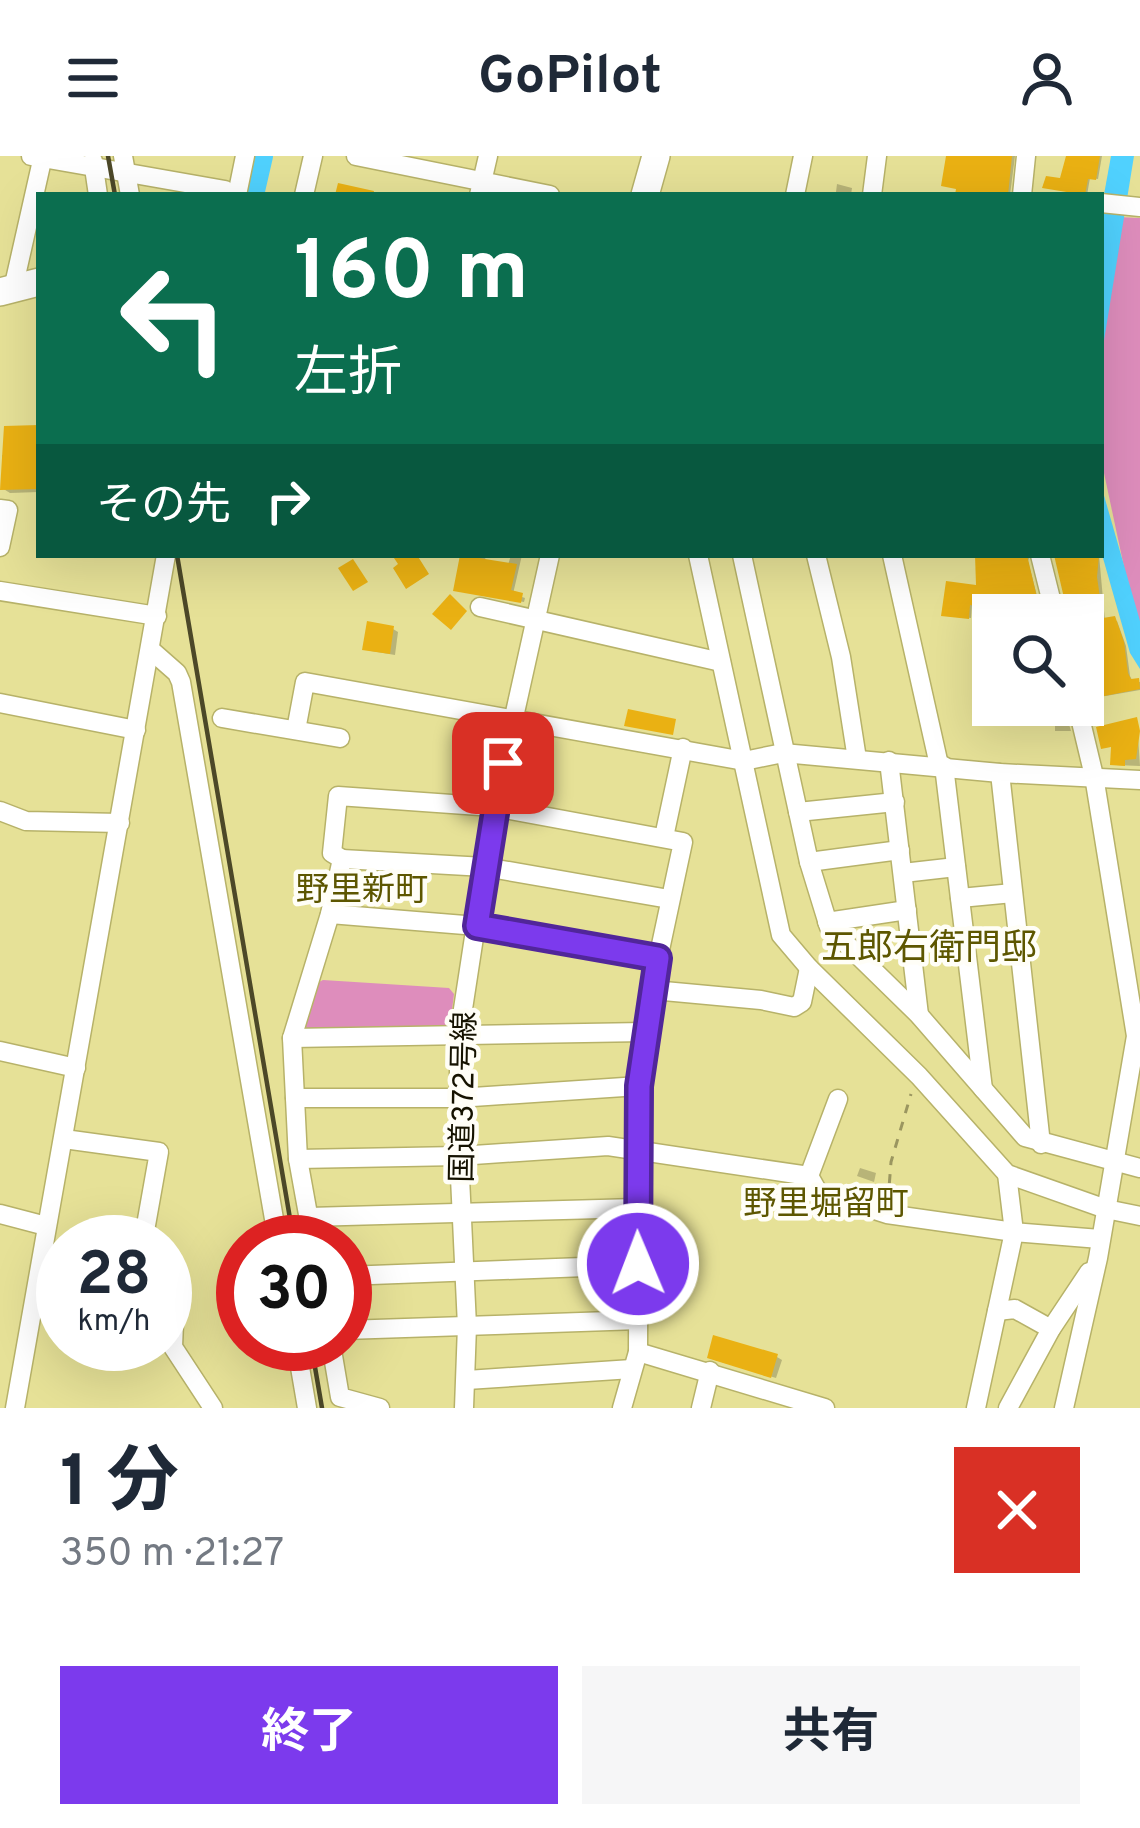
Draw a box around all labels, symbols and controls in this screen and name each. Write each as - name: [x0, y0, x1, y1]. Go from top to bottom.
- text: GoPilot: [478, 44, 662, 113]
- icon: menu: [60, 45, 126, 111]
- icon: person: [1014, 45, 1080, 111]
- text: 160 m: [294, 223, 529, 329]
- icon: left: [96, 240, 252, 396]
- text: 左折: [294, 342, 402, 411]
- icon: right: [255, 468, 321, 534]
- text: その先: [96, 479, 231, 536]
- map controls: [972, 594, 1104, 726]
- button: search: [972, 594, 1104, 726]
- pin: [452, 712, 554, 814]
- icon: arrive: [470, 730, 536, 796]
- district label: 野里新町: [296, 871, 428, 913]
- district label: 五郎右衛門邸: [821, 927, 1037, 973]
- street label: 国道372号線: [446, 1011, 485, 1183]
- district label: 野里堀留町: [744, 1185, 909, 1227]
- position arrow: [575, 1201, 701, 1327]
- speed limit sign: 30: [216, 1215, 372, 1371]
- text: 28: [77, 1240, 151, 1316]
- text: km/h: [78, 1304, 150, 1341]
- text: 1 分: [60, 1440, 179, 1532]
- button: close: [954, 1447, 1080, 1573]
- text: 350 m · 21:27: [60, 1531, 284, 1580]
- button: 終了: [60, 1666, 558, 1804]
- button: 共有: [582, 1666, 1080, 1804]

